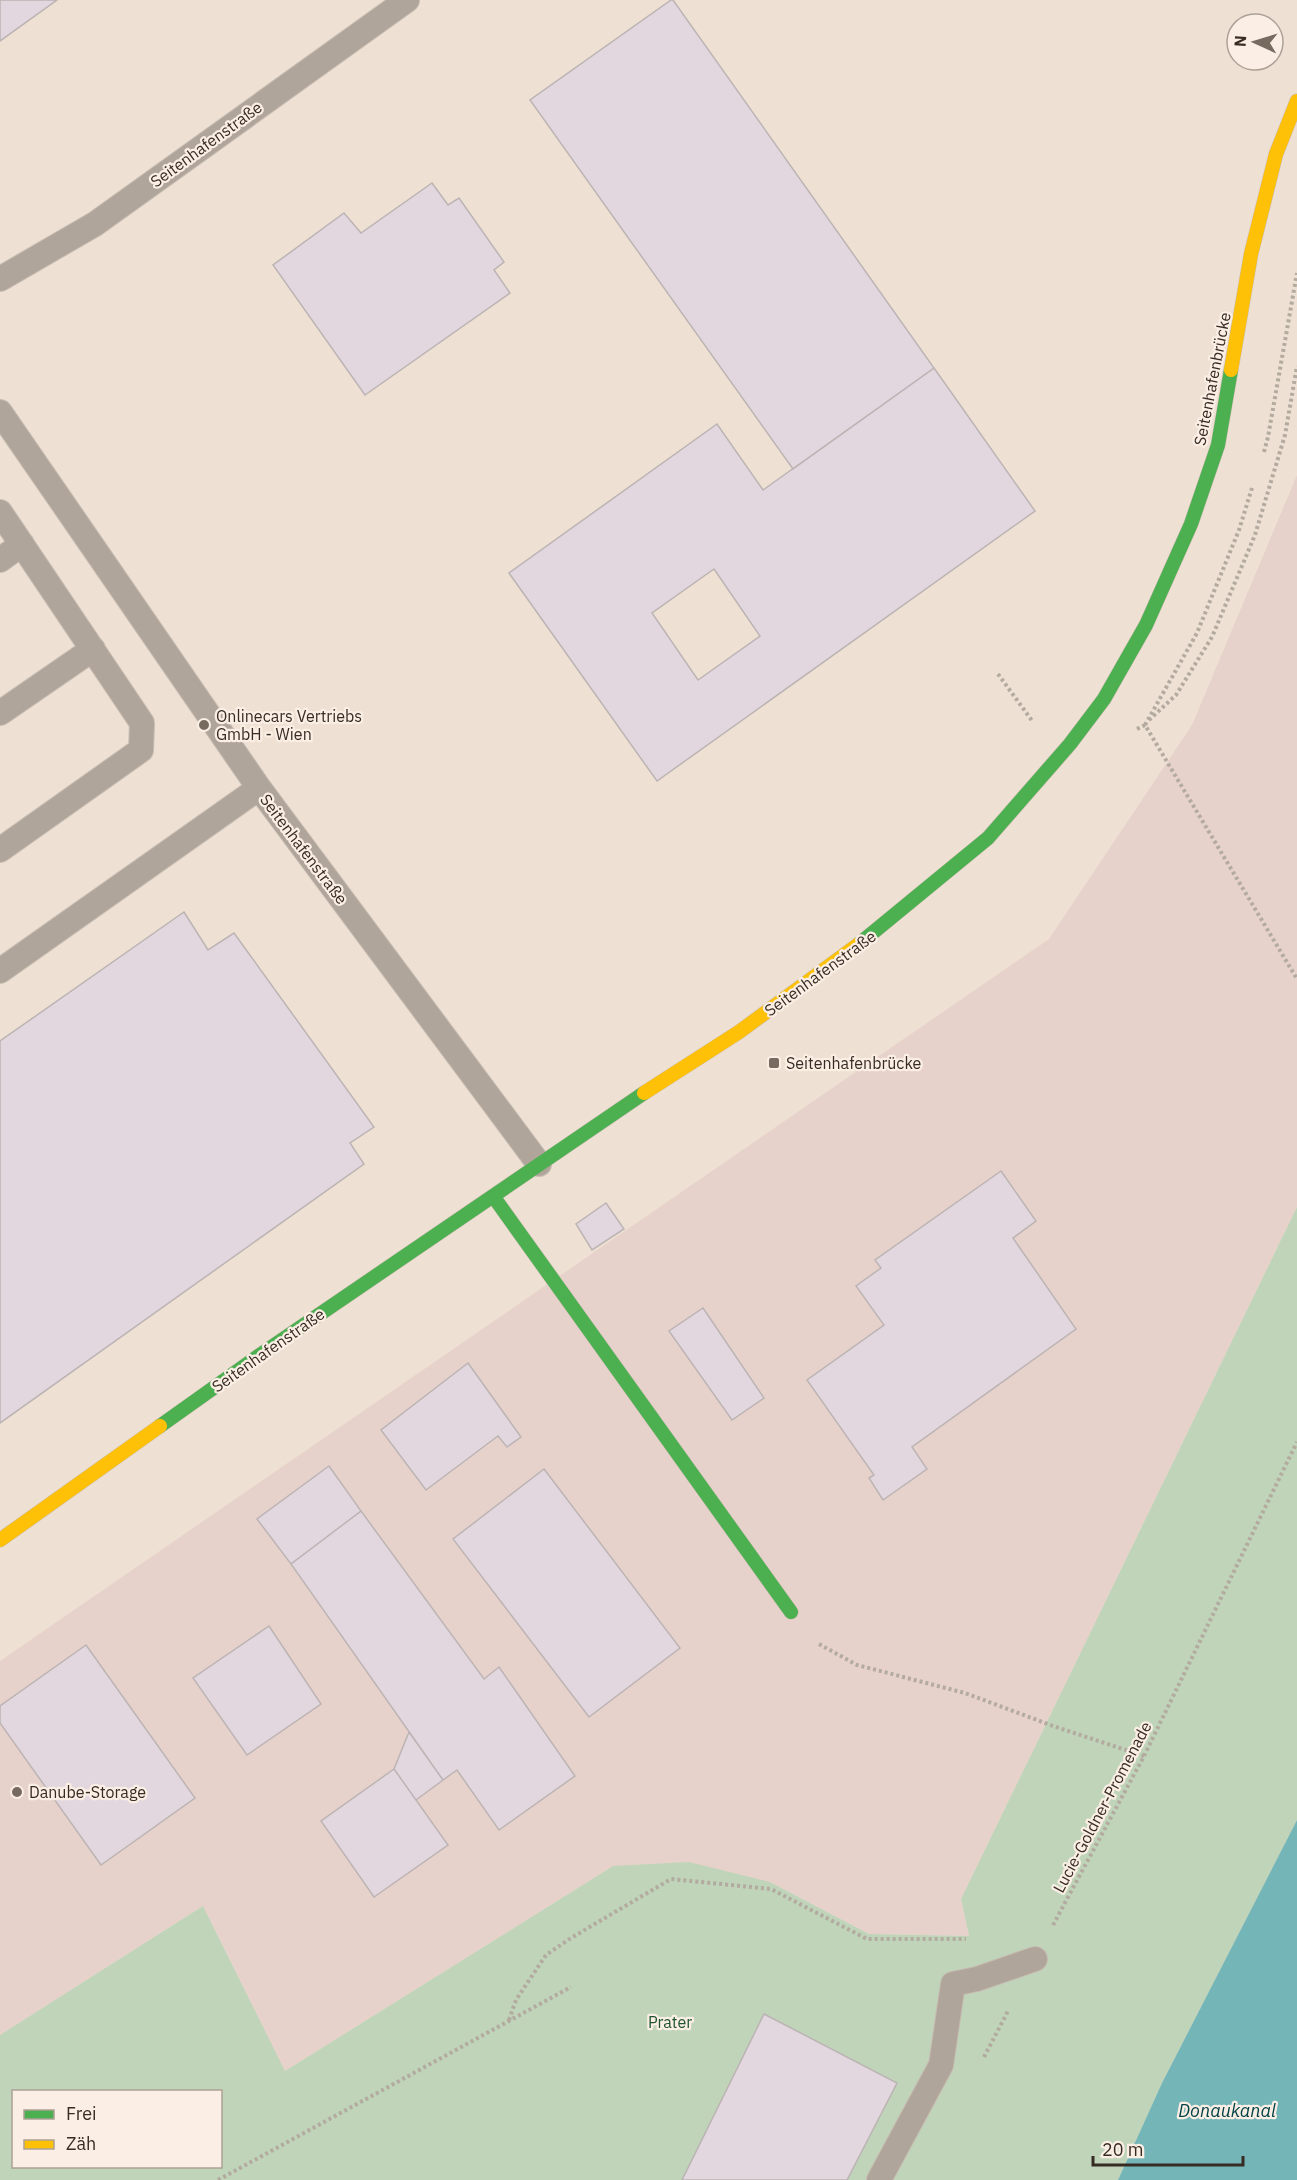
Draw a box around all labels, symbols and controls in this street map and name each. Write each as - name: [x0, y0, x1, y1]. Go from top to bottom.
- north arrow: [1225, 12, 1285, 72]
- text: N: [1230, 34, 1250, 47]
- street label: Seitenhafenstraße: [146, 97, 266, 191]
- street label: Seitenhafenbrücke: [1189, 310, 1235, 447]
- place label: Onlinecars Vertriebs GmbH - Wien: [216, 706, 362, 744]
- marker: Onlinecars Vertriebs GmbH - Wien: [197, 718, 211, 732]
- street label: Seitenhafenstraße: [256, 790, 352, 908]
- street label: Seitenhafenstraße: [760, 926, 880, 1020]
- place label: Seitenhafenbrücke: [786, 1053, 922, 1073]
- marker: Seitenhafenbrücke: [767, 1056, 781, 1070]
- street label: Seitenhafenstraße: [208, 1304, 328, 1396]
- street label: Lucie-Goldner-Promenade: [1048, 1718, 1156, 1896]
- place label: Danube-Storage: [29, 1782, 146, 1802]
- marker: Danube-Storage: [10, 1785, 24, 1799]
- park label: Prater: [648, 2012, 692, 2032]
- legend: [12, 2090, 222, 2168]
- water label: Donaukanal: [1178, 2099, 1276, 2122]
- text: Frei: [66, 2102, 97, 2125]
- scale bar: [1093, 2129, 1243, 2167]
- text: Zäh: [66, 2132, 96, 2155]
- text: 20 m: [1102, 2138, 1144, 2161]

